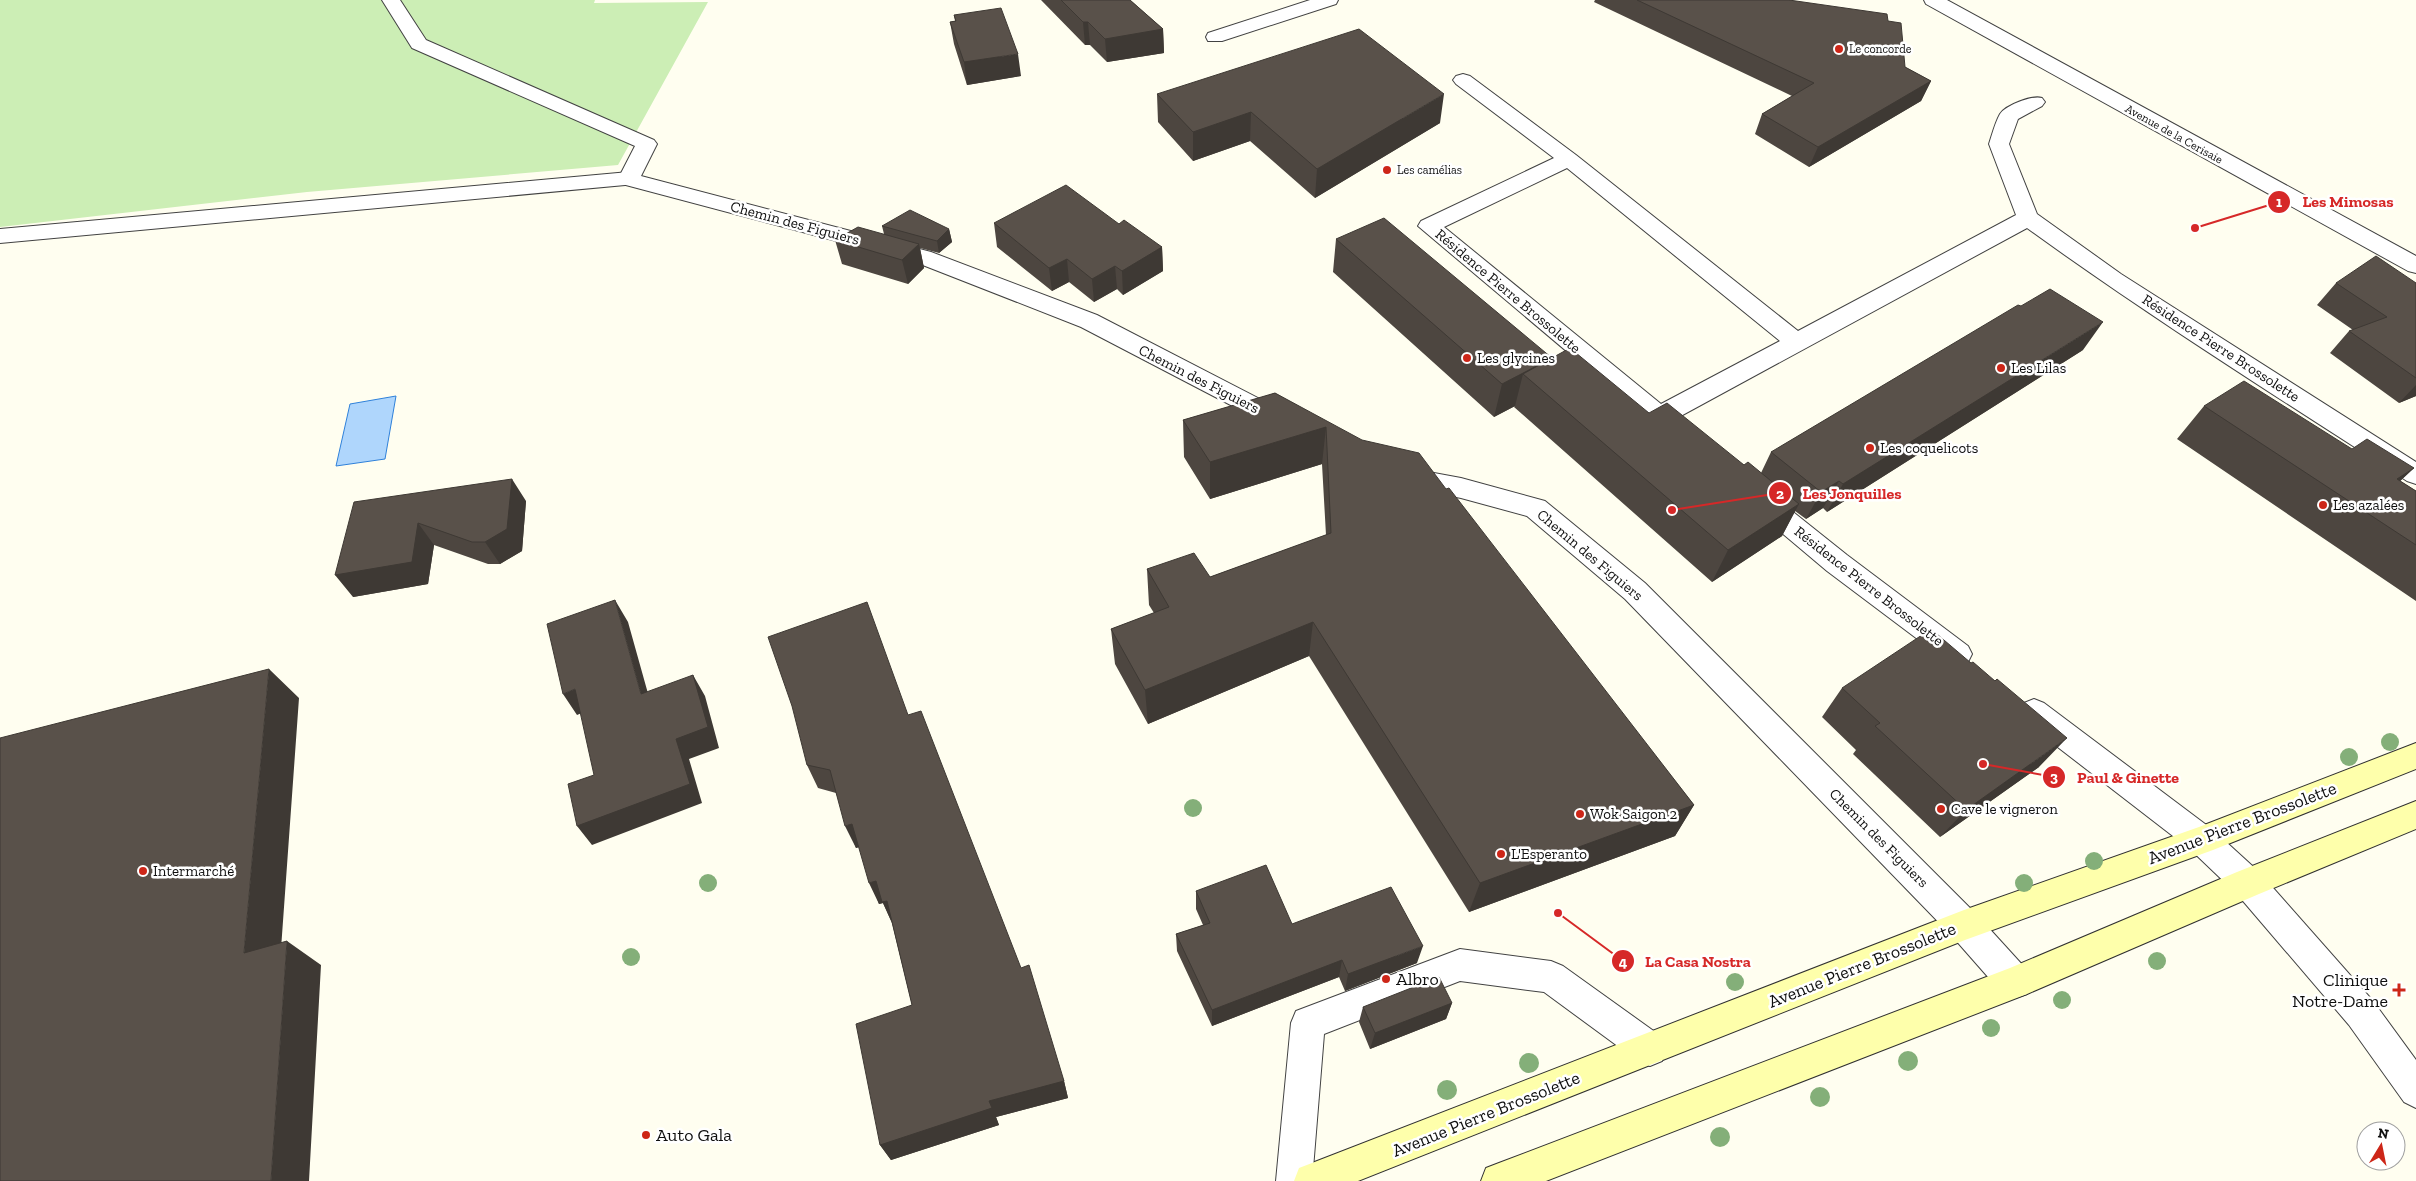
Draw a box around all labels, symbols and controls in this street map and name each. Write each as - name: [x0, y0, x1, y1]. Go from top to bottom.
- place label: Le concorde: [1849, 42, 1912, 56]
- marker: Le concorde: [1833, 43, 1845, 55]
- street label: Avenue de la Cerisaie: [2123, 101, 2225, 167]
- place label: Les camélias: [1397, 163, 1462, 177]
- marker: Les camélias: [1381, 164, 1393, 176]
- callout: Les Mimosas: [2267, 186, 2403, 217]
- text: Les Mimosas: [2302, 192, 2394, 211]
- text: 1: [2276, 193, 2282, 211]
- street label: Chemin des Figuiers: [728, 197, 862, 249]
- street label: Résidence Pierre Brossolette: [1432, 225, 1584, 357]
- street label: Résidence Pierre Brossolette: [2139, 290, 2303, 406]
- street label: Chemin des Figuiers: [1136, 341, 1262, 417]
- place label: Les glycines: [1477, 349, 1555, 367]
- marker: Les glycines: [1461, 352, 1473, 364]
- place label: Les Lilas: [2011, 359, 2066, 377]
- marker: Les Lilas: [1995, 362, 2007, 374]
- place label: Les coquelicots: [1880, 439, 1978, 457]
- marker: Les coquelicots: [1864, 442, 1876, 454]
- callout: Les Jonquilles: [1768, 478, 1912, 509]
- text: Les Jonquilles: [1802, 484, 1902, 503]
- text: 2: [1776, 485, 1784, 503]
- place label: Les azalées: [2333, 496, 2404, 514]
- marker: Les azalées: [2317, 499, 2329, 511]
- street label: Chemin des Figuiers: [1533, 505, 1647, 605]
- street label: Résidence Pierre Brossolette: [1791, 522, 1947, 650]
- callout: Paul & Ginette: [2042, 762, 2189, 793]
- text: 3: [2050, 768, 2058, 786]
- text: Paul & Ginette: [2077, 768, 2179, 787]
- street label: Avenue Pierre Brossolette: [2145, 777, 2339, 869]
- street label: Chemin des Figuiers: [1826, 785, 1932, 891]
- place label: Cave le vigneron: [1951, 800, 2058, 818]
- marker: Cave le vigneron: [1935, 803, 1947, 815]
- place label: Wok Saigon 2: [1590, 805, 1678, 823]
- marker: Wok Saigon 2: [1574, 808, 1586, 820]
- place label: L'Esperanto: [1511, 845, 1587, 863]
- marker: L'Esperanto: [1495, 848, 1507, 860]
- place label: Intermarché: [153, 862, 234, 880]
- marker: Intermarché: [137, 865, 149, 877]
- street label: Avenue Pierre Brossolette: [1765, 917, 1959, 1013]
- callout: La Casa Nostra: [1610, 946, 1761, 977]
- text: La Casa Nostra: [1645, 952, 1751, 971]
- text: 4: [1619, 953, 1628, 971]
- place label: Albro: [1396, 968, 1439, 990]
- place label: Clinique Notre-Dame: [2292, 969, 2388, 1012]
- marker: Albro: [1380, 973, 1392, 985]
- marker: Clinique Notre-Dame: [2392, 983, 2406, 997]
- street label: Avenue Pierre Brossolette: [1389, 1066, 1583, 1162]
- north arrow: [2356, 1121, 2406, 1171]
- place label: Auto Gala: [656, 1124, 732, 1146]
- text: N: [2376, 1124, 2390, 1143]
- marker: Auto Gala: [640, 1129, 652, 1141]

